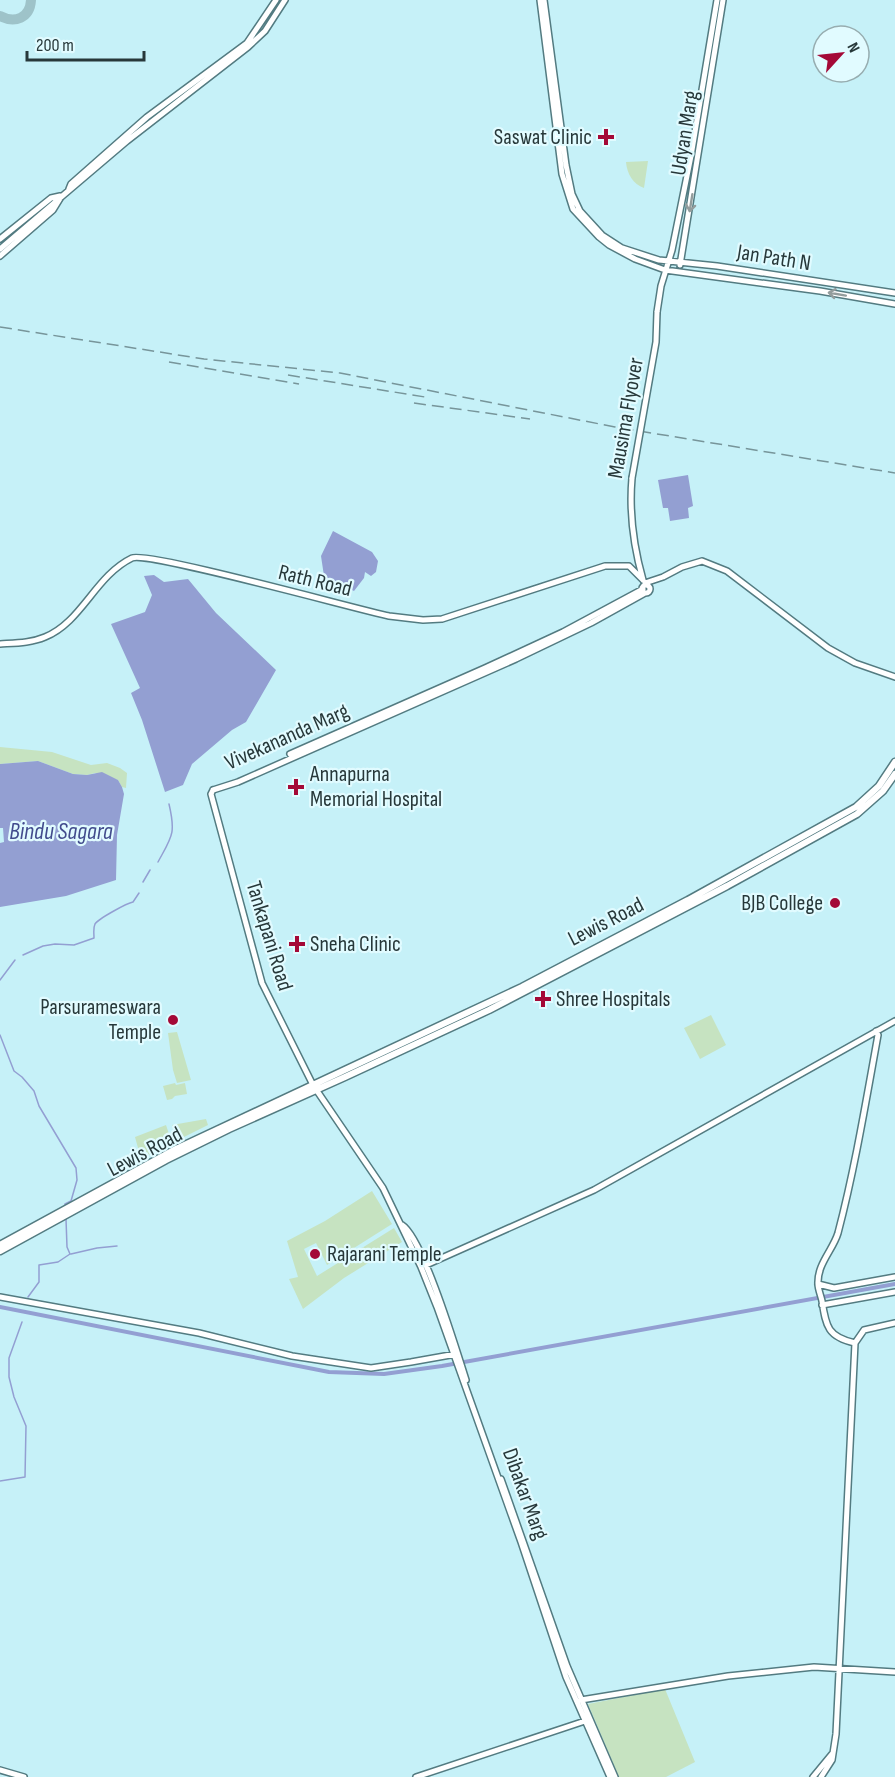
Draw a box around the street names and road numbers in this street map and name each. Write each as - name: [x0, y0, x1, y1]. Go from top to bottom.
- street label: Udyan Marg: [665, 88, 705, 177]
- street label: Jan Path N: [734, 239, 813, 277]
- street label: Mausima Flyover: [602, 356, 650, 480]
- street label: Rath Road: [276, 559, 354, 603]
- street label: Vivekananda Marg: [221, 698, 353, 776]
- street label: Tankapani Road: [240, 878, 298, 994]
- street label: Lewis Road: [564, 892, 648, 952]
- street label: Lewis Road: [103, 1121, 187, 1183]
- street label: Dibakar Marg: [496, 1445, 554, 1544]

